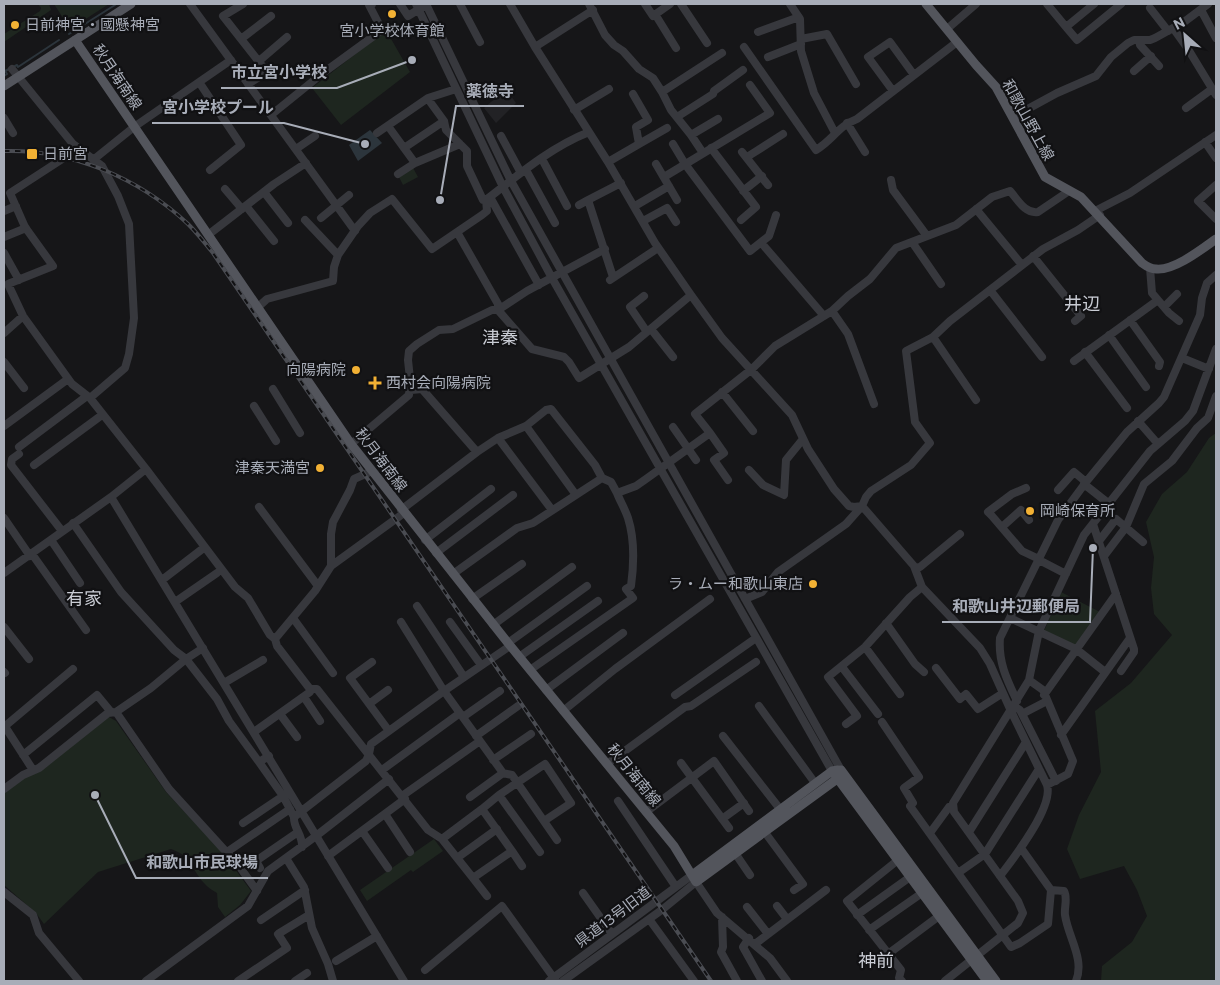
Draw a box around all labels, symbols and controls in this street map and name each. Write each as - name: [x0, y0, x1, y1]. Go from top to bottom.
- marker: 宮小学校体育館: [386, 8, 398, 20]
- north arrow: [1160, 10, 1210, 60]
- text: N: [1170, 13, 1187, 33]
- place label: 日前神宮・國懸神宮: [25, 15, 160, 33]
- marker: 日前神宮・國懸神宮: [9, 19, 21, 31]
- place label: 宮小学校体育館: [339, 21, 445, 39]
- street label: 秋月海南線: [89, 40, 146, 113]
- callout: 市立宮小学校: [221, 57, 337, 88]
- text: 市立宮小学校: [231, 62, 327, 81]
- callout: 薬徳寺: [456, 75, 524, 106]
- street label: 和歌山野上線: [999, 76, 1059, 163]
- text: 薬徳寺: [466, 81, 514, 100]
- callout: 宮小学校プール: [152, 92, 284, 123]
- text: 宮小学校プール: [162, 97, 274, 116]
- place label: 日前宮: [43, 144, 88, 162]
- marker: 日前宮: [25, 147, 39, 161]
- district label: 井辺: [1064, 292, 1100, 314]
- district label: 津秦: [482, 326, 518, 348]
- place label: 向陽病院: [286, 360, 346, 378]
- marker: 向陽病院: [350, 364, 362, 376]
- place label: 西村会向陽病院: [386, 373, 491, 391]
- marker: 西村会向陽病院: [368, 376, 382, 390]
- street label: 秋月海南線: [352, 424, 412, 495]
- place label: 津秦天満宮: [235, 458, 310, 476]
- marker: 津秦天満宮: [314, 462, 326, 474]
- place label: 岡崎保育所: [1040, 501, 1115, 519]
- marker: 岡崎保育所: [1024, 505, 1036, 517]
- place label: ラ・ムー和歌山東店: [668, 574, 803, 592]
- marker: ラ・ムー和歌山東店: [807, 578, 819, 590]
- district label: 有家: [66, 587, 102, 609]
- callout: 和歌山井辺郵便局: [942, 591, 1090, 622]
- text: 和歌山井辺郵便局: [952, 596, 1080, 615]
- street label: 秋月海南線: [604, 740, 665, 809]
- callout: 和歌山市民球場: [136, 847, 268, 878]
- text: 和歌山市民球場: [146, 852, 258, 871]
- street label: 県道13号旧道: [571, 882, 654, 950]
- district label: 神前: [858, 949, 894, 971]

